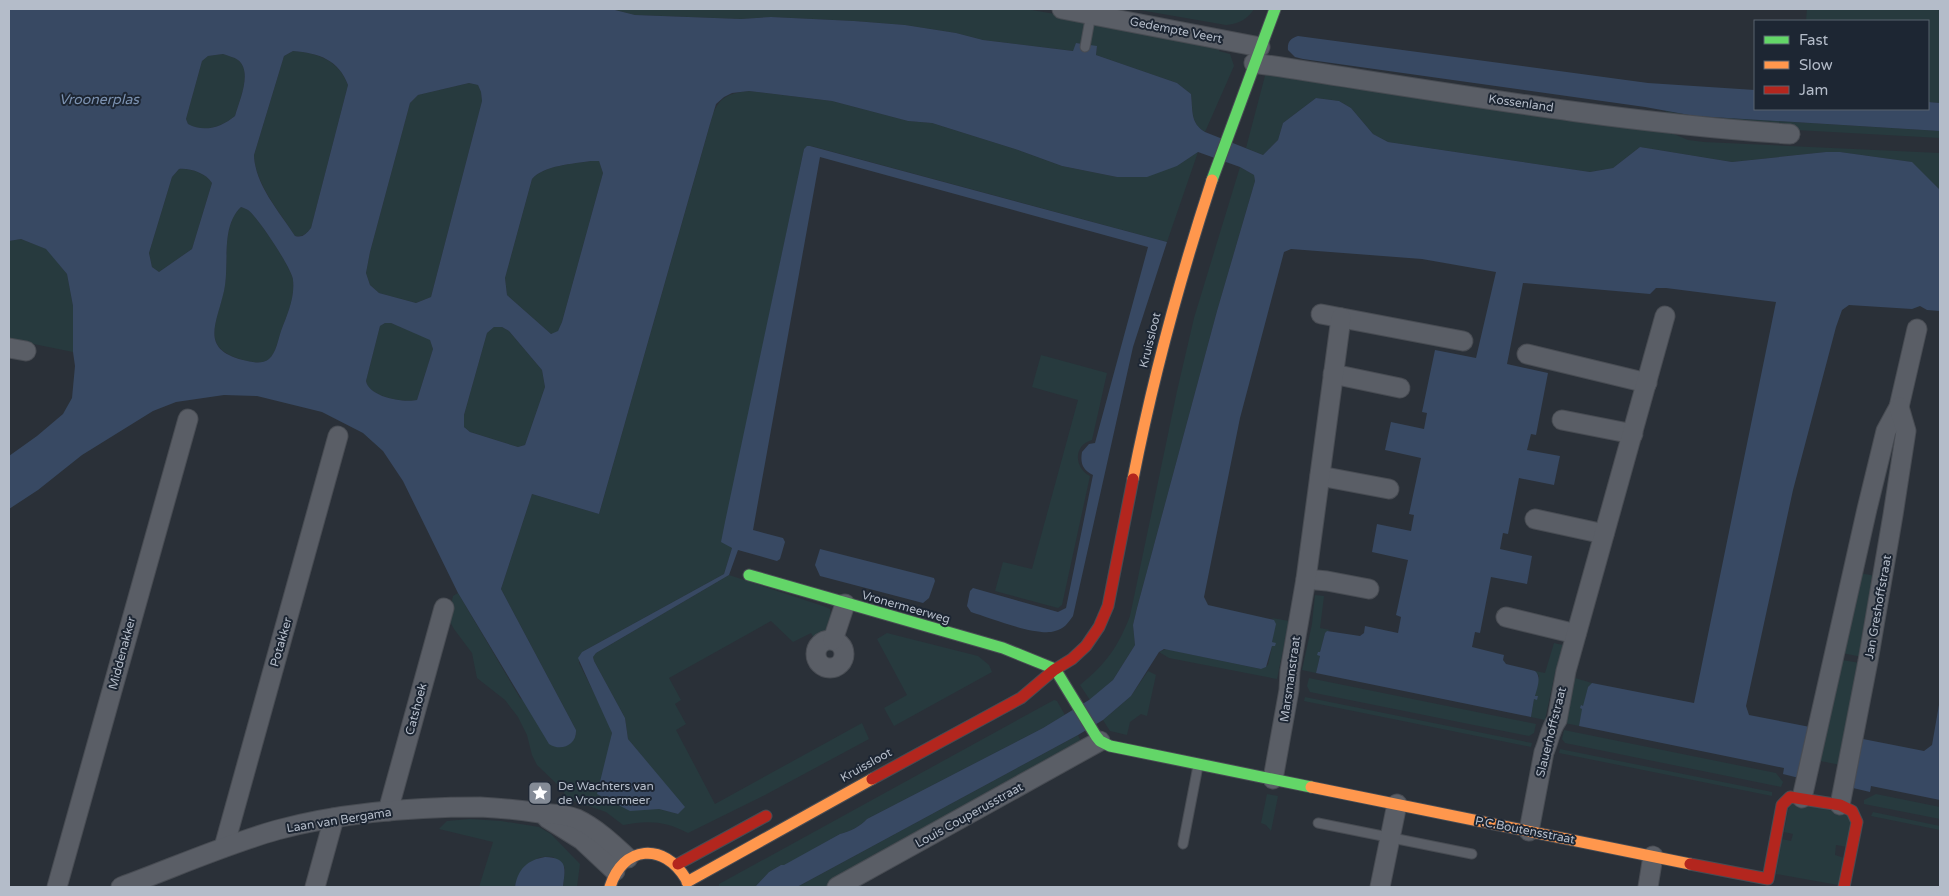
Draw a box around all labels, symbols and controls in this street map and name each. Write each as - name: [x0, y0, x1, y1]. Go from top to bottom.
- street label: Gedempte Veert: [1129, 14, 1224, 46]
- legend: [1754, 20, 1929, 110]
- text: Fast: [1799, 31, 1829, 49]
- text: Slow: [1799, 56, 1833, 74]
- text: Jam: [1799, 81, 1828, 99]
- water label: Vroonerplas: [59, 91, 140, 108]
- street label: Kossenland: [1488, 92, 1554, 114]
- street label: Kruissloot: [1136, 310, 1164, 369]
- street label: Jan Greshoffstraat: [1862, 553, 1894, 660]
- street label: Vronermeerweg: [860, 588, 952, 626]
- street label: Middenakker: [106, 615, 139, 691]
- street label: Potakker: [267, 615, 295, 668]
- street label: Marsmanstraat: [1277, 635, 1303, 723]
- street label: Catshoek: [402, 681, 430, 737]
- street label: Slauerhoffstraat: [1533, 685, 1569, 778]
- street label: Kruissloot: [838, 745, 894, 785]
- place label: De Wachters van de Vroonermeer: [558, 779, 654, 807]
- street label: Louis Couperusstraat: [913, 779, 1026, 850]
- place icon: De Wachters van de Vroonermeer: [527, 780, 553, 806]
- street label: Laan van Bergama: [286, 805, 392, 835]
- street label: P.C.Boutensstraat: [1474, 813, 1577, 847]

